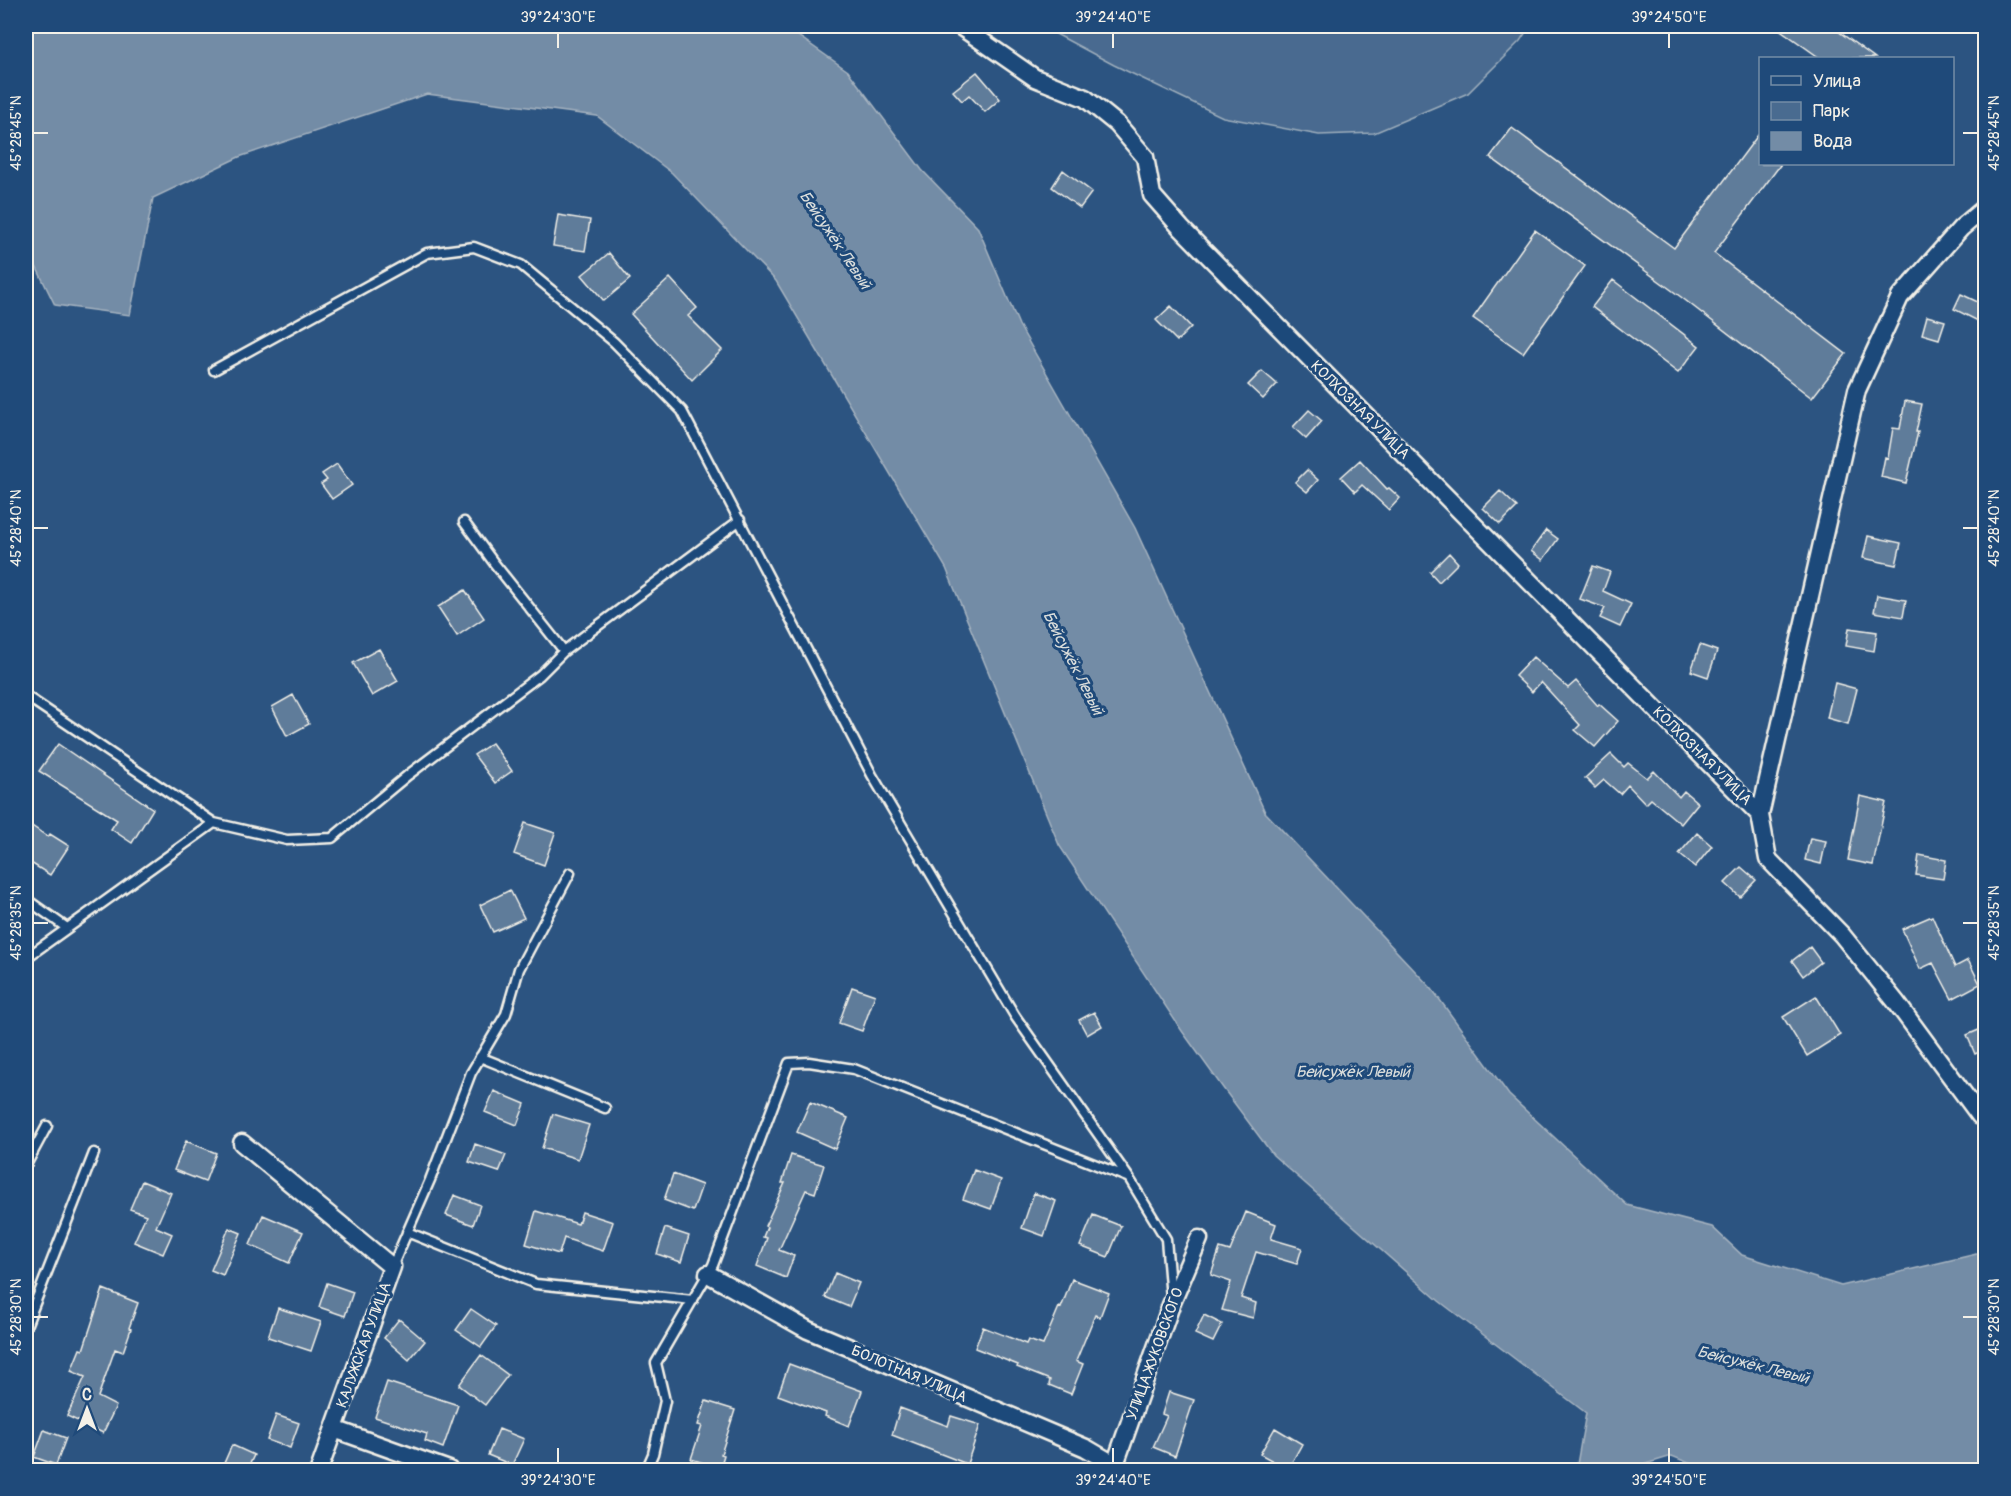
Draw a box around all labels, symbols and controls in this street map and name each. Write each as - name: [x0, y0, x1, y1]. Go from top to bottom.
- text: 39°24'30"E: [520, 8, 596, 27]
- text: 39°24'40"E: [1075, 8, 1151, 27]
- text: 39°24'50"E: [1632, 8, 1707, 27]
- legend: [1759, 57, 1954, 165]
- text: Улица: [1813, 70, 1861, 93]
- text: 45°28'45"N: [7, 95, 26, 171]
- text: 45°28'45"N: [1985, 95, 2004, 171]
- text: Парк: [1813, 100, 1850, 123]
- text: Вода: [1813, 130, 1852, 153]
- water label: Бейсужёк Левый: [795, 187, 876, 294]
- street label: КОЛХОЗНАЯ УЛИЦА: [1307, 357, 1414, 464]
- text: 45°28'40"N: [7, 489, 26, 567]
- text: 45°28'40"N: [1985, 489, 2004, 567]
- water label: Бейсужёк Левый: [1038, 608, 1108, 720]
- street label: КОЛХОЗНАЯ УЛИЦА: [1649, 703, 1756, 810]
- text: 45°28'35"N: [7, 885, 26, 961]
- text: 45°28'35"N: [1985, 885, 2004, 961]
- water label: Бейсужёк Левый: [1296, 1062, 1411, 1082]
- text: 45°28'30"N: [7, 1278, 26, 1356]
- text: 45°28'30"N: [1985, 1278, 2004, 1356]
- street label: КАЛУЖСКАЯ УЛИЦА: [332, 1279, 396, 1410]
- street label: УЛИЦА ЖУКОВСКОГО: [1122, 1285, 1188, 1423]
- street label: БОЛОТНАЯ УЛИЦА: [848, 1341, 970, 1407]
- water label: Бейсужёк Левый: [1695, 1341, 1812, 1389]
- north arrow: [57, 1379, 117, 1439]
- text: С: [82, 1385, 92, 1405]
- text: 39°24'30"E: [520, 1471, 596, 1490]
- text: 39°24'40"E: [1075, 1471, 1151, 1490]
- text: 39°24'50"E: [1632, 1471, 1707, 1490]

